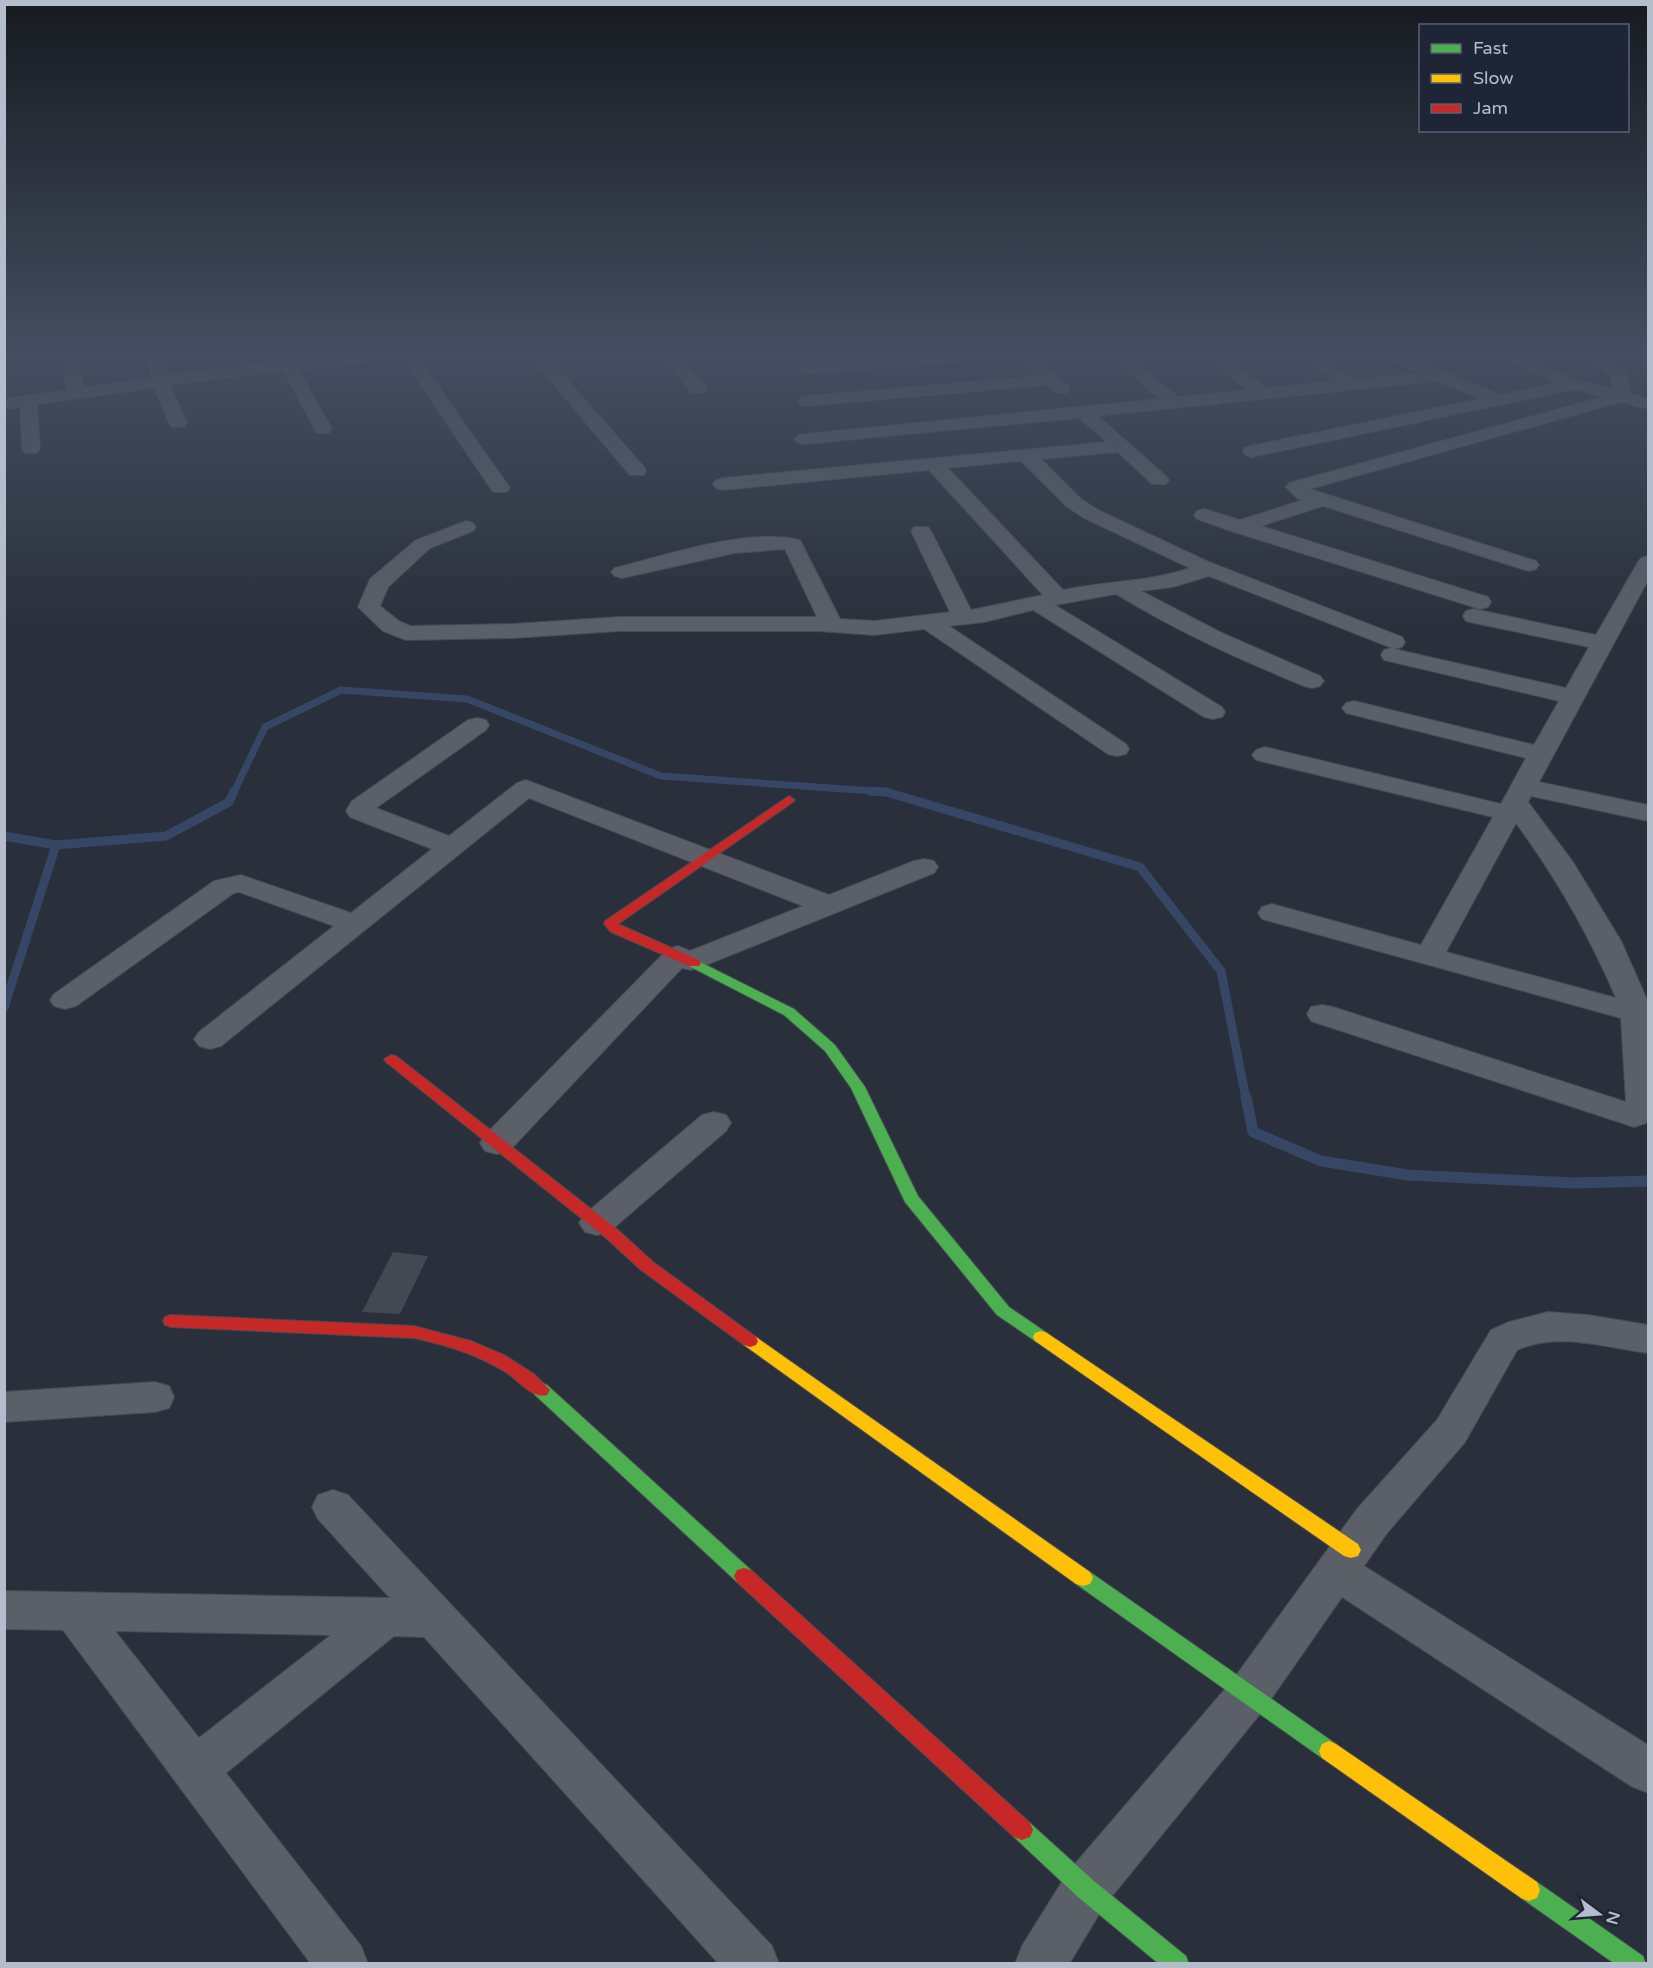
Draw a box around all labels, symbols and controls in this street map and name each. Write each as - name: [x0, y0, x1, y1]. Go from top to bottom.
- legend: [1419, 24, 1629, 132]
- text: Fast: [1473, 37, 1508, 59]
- text: Slow: [1473, 67, 1514, 89]
- text: Jam: [1473, 97, 1508, 119]
- north arrow: [1569, 1884, 1629, 1944]
- text: N: [1601, 1909, 1624, 1927]

